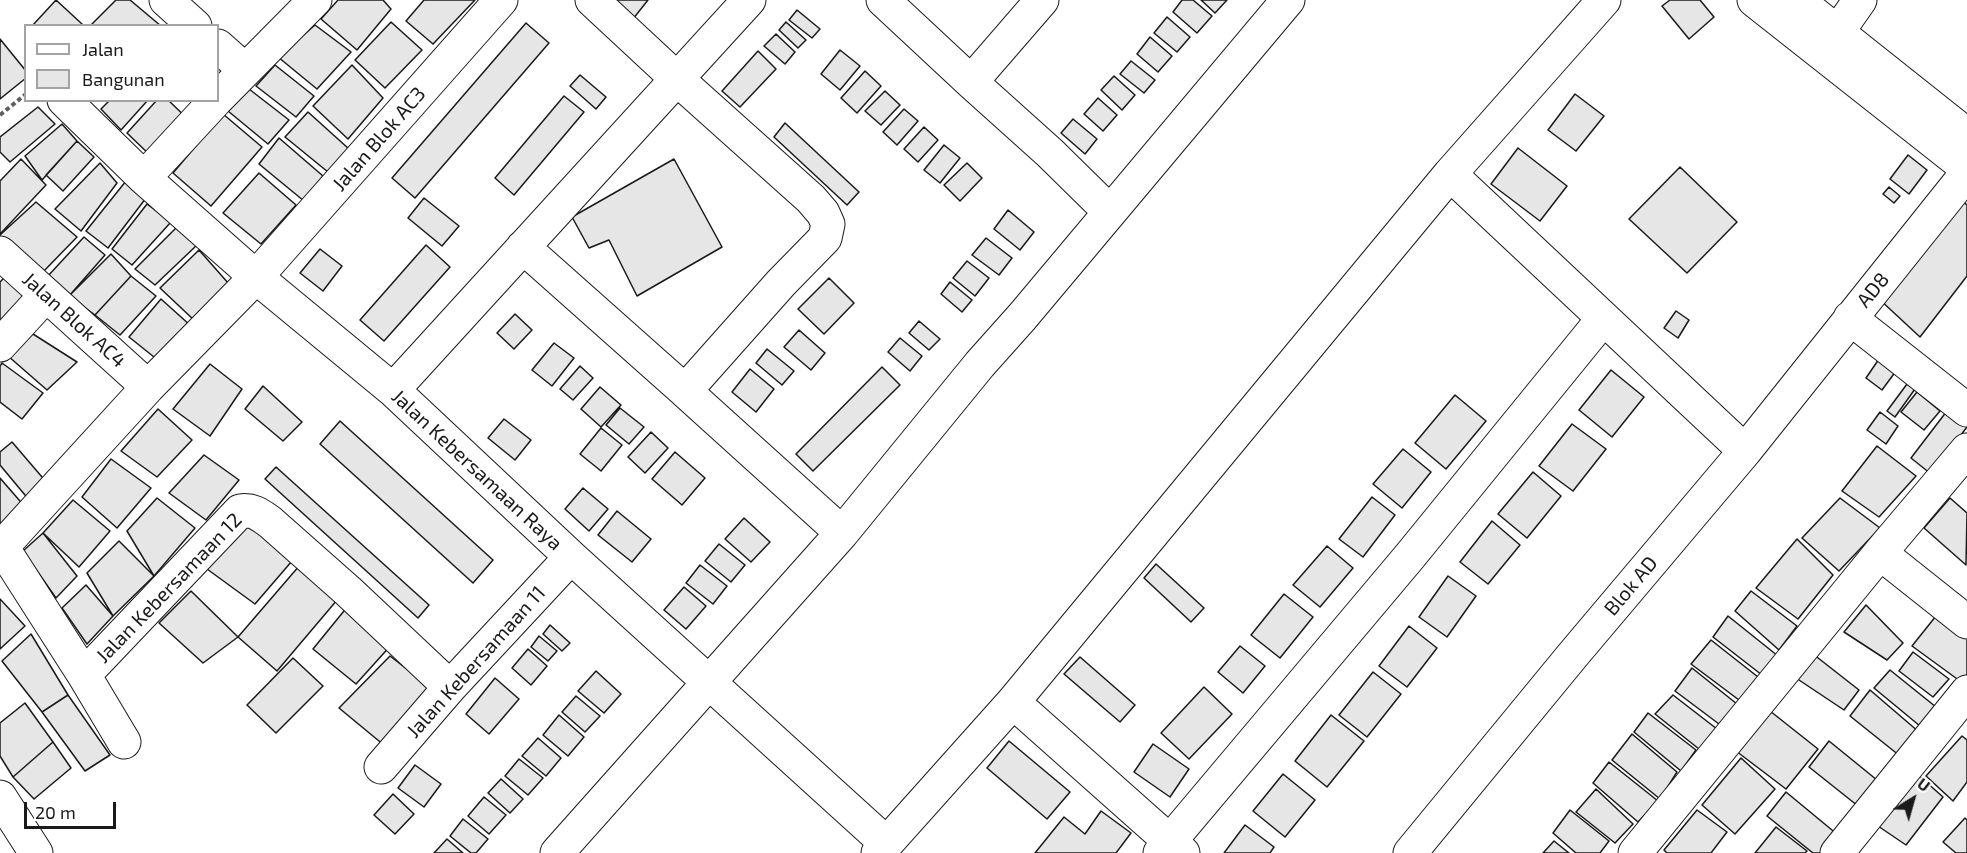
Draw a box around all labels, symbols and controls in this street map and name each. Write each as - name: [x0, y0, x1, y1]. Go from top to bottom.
- legend: [24, 24, 219, 102]
- text: Jalan: [82, 38, 124, 60]
- text: Bangunan: [82, 68, 165, 90]
- street label: Jalan Blok AC3: [327, 82, 431, 196]
- street label: Jalan Blok AC4: [17, 267, 131, 373]
- street label: AD8: [1852, 268, 1894, 312]
- street label: Jalan Kebersamaan Raya: [387, 385, 567, 555]
- street label: Jalan Kebersamaan 12: [91, 508, 247, 668]
- street label: Blok AD: [1599, 551, 1663, 621]
- street label: Jalan Kebersamaan 11: [402, 581, 550, 743]
- north arrow: [1883, 769, 1943, 829]
- text: U: [1914, 773, 1934, 795]
- scale bar: [27, 790, 118, 828]
- text: 20 m: [35, 801, 76, 823]

